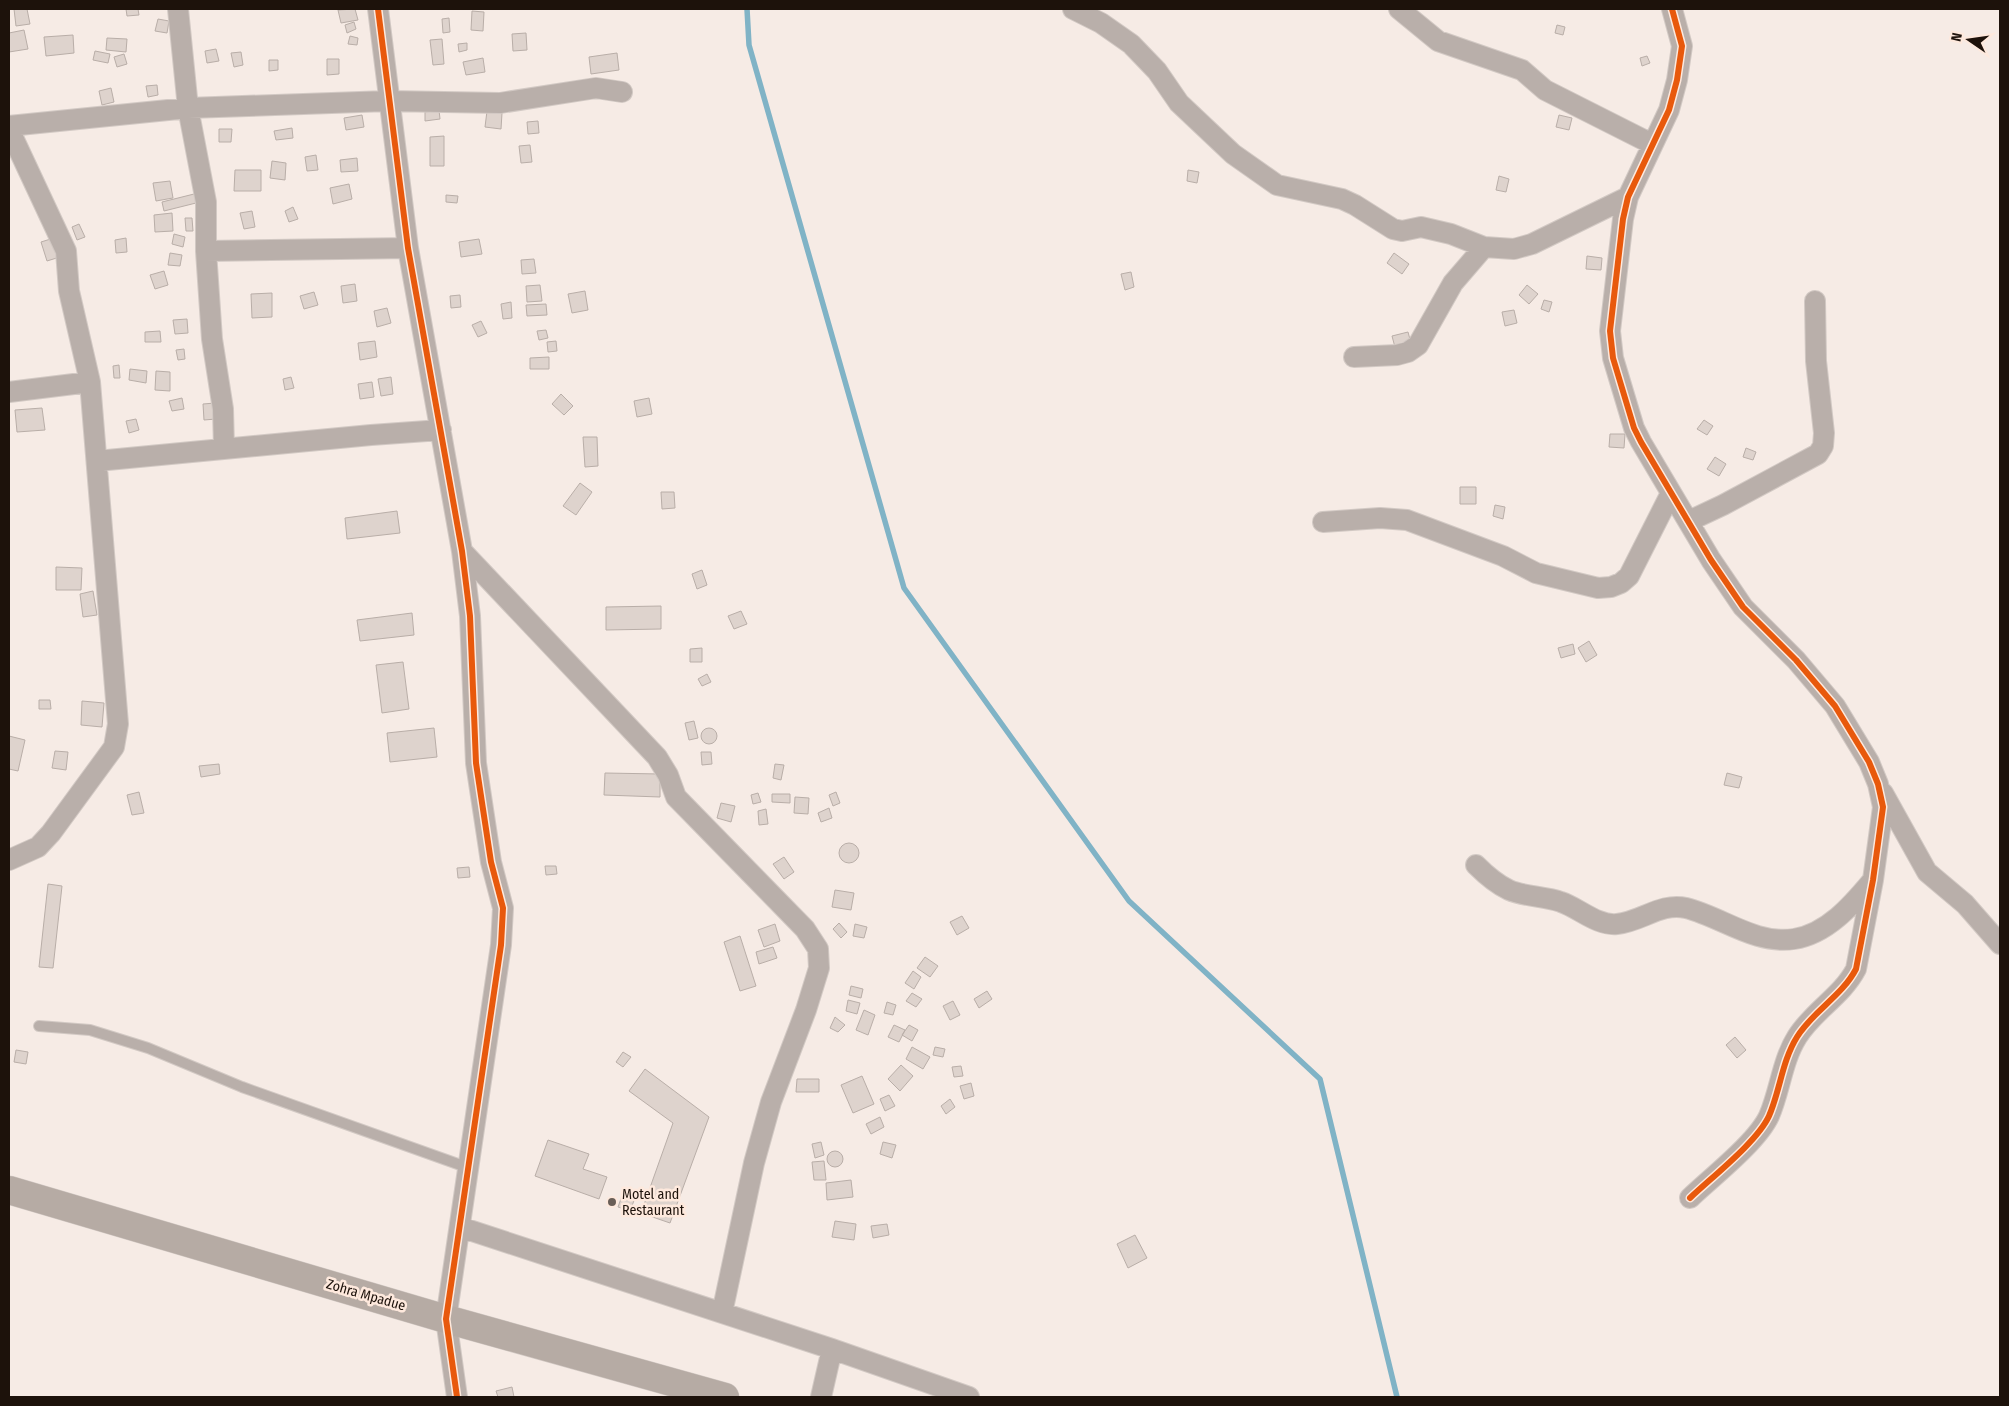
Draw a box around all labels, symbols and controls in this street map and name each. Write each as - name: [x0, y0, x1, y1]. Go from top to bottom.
- north arrow: [1944, 15, 1994, 65]
- text: N: [1948, 31, 1966, 43]
- place label: Motel and Restaurant: [622, 1186, 685, 1219]
- marker: Motel and Restaurant: [606, 1196, 618, 1208]
- street label: Zohra Mpadue: [324, 1276, 408, 1314]

